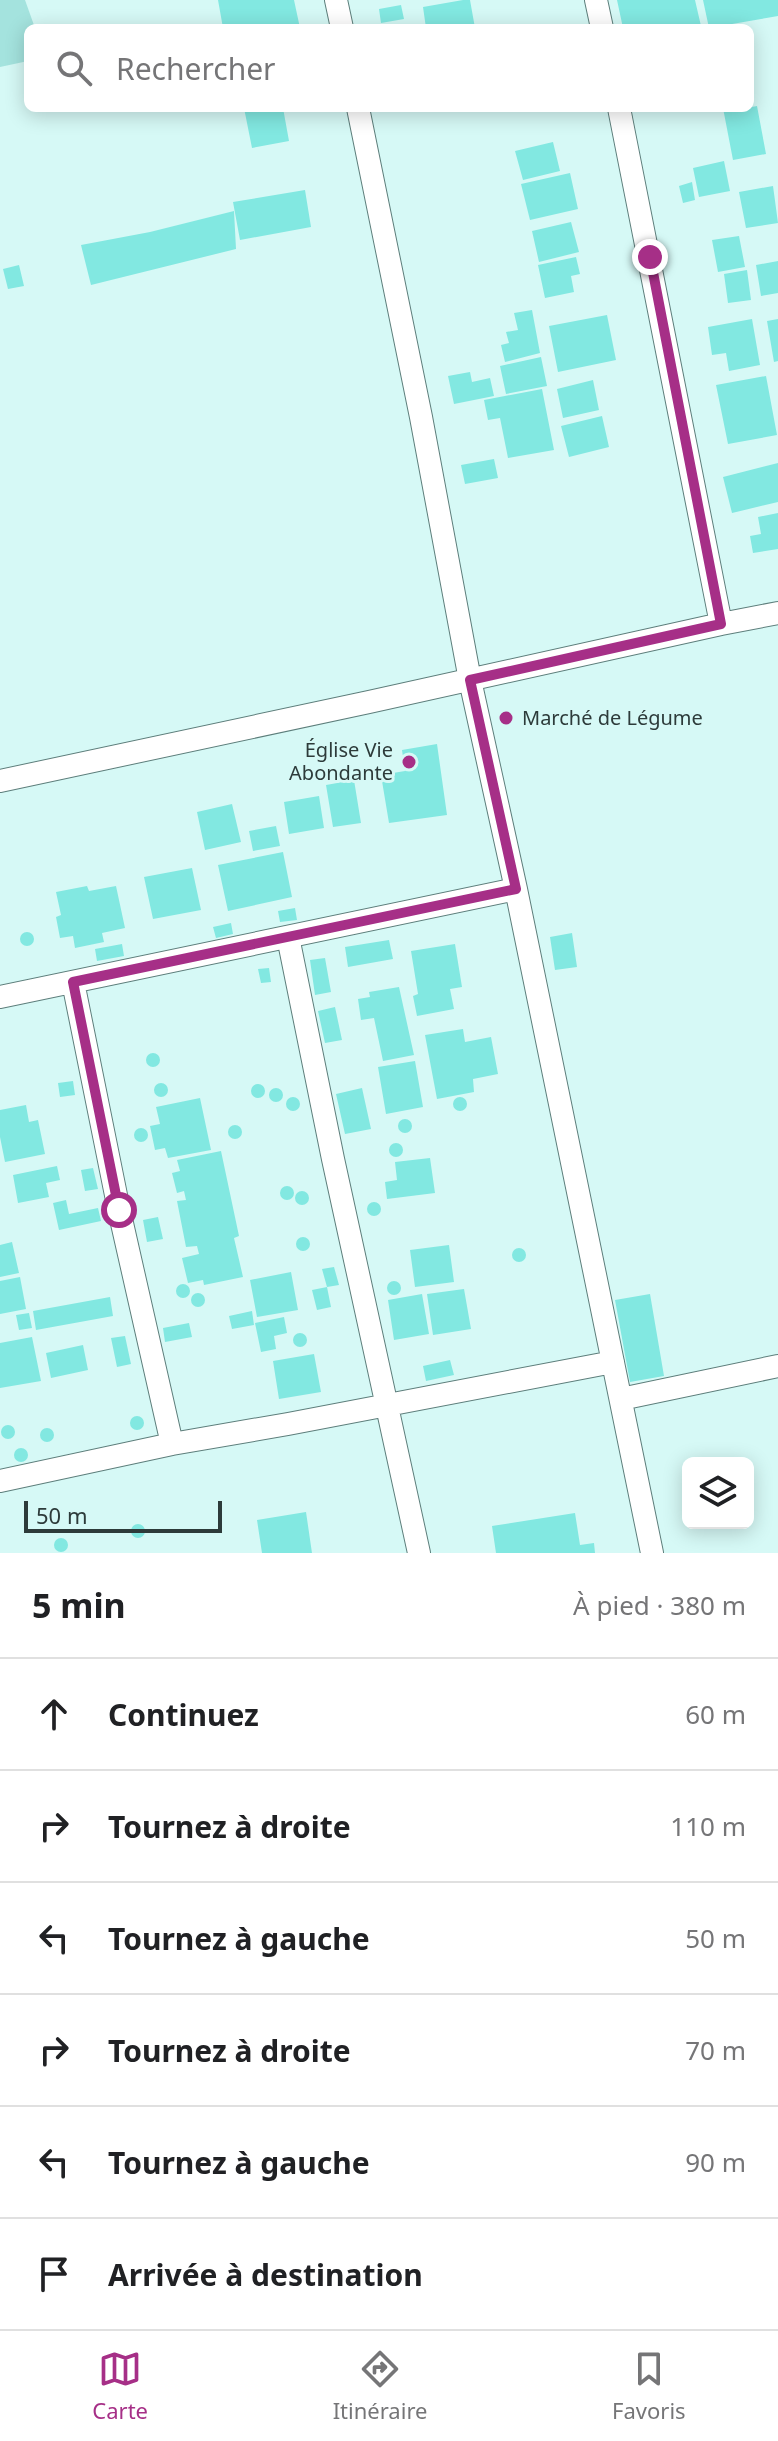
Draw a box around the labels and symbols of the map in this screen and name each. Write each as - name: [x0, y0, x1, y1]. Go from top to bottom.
- route end: [632, 239, 668, 275]
- place label: Marché de Légume: [522, 704, 703, 731]
- marker: Marché de Légume: [497, 709, 515, 727]
- place label: Église Vie Abondante: [289, 736, 393, 786]
- marker: Église Vie Abondante: [400, 753, 418, 771]
- route start: [101, 1192, 137, 1228]
- scale bar: [24, 1497, 222, 1533]

